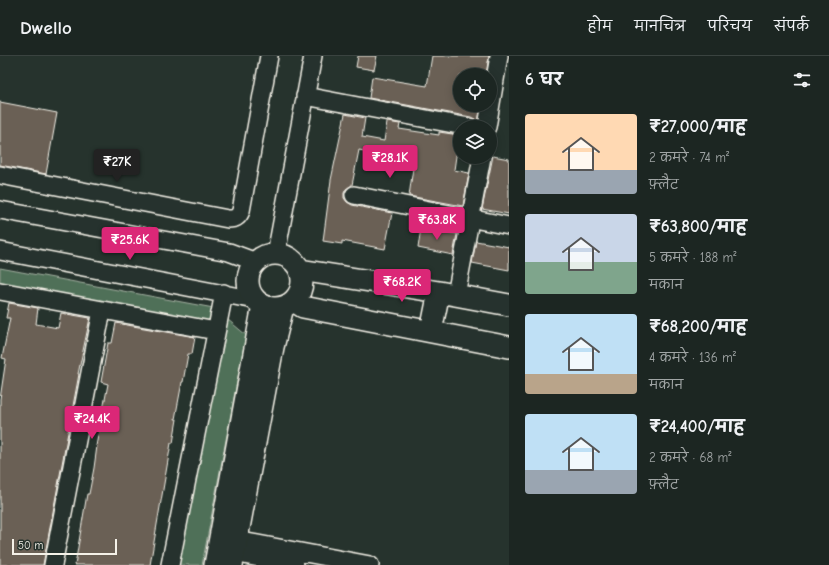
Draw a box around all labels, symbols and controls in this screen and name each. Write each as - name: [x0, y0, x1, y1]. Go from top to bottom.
- text: Dwello: [20, 17, 72, 39]
- text: होम: [588, 18, 612, 35]
- text: मानचित्र: [634, 18, 686, 35]
- text: परिचय: [708, 18, 752, 35]
- text: संपर्क: [774, 18, 809, 35]
- map controls: [453, 68, 497, 164]
- button: locate: [453, 68, 497, 112]
- icon: filters: [791, 69, 813, 91]
- text: 6 घर: [525, 70, 563, 89]
- text: ₹27,000/माह: [649, 117, 746, 136]
- button: layers: [453, 120, 497, 164]
- icon: home: [557, 130, 605, 178]
- pin: ₹28.1K: [357, 145, 423, 179]
- pin: ₹27K: [93, 149, 141, 183]
- text: ₹28.1K: [372, 150, 408, 165]
- text: 2 कमरे · 74 m²: [649, 150, 729, 165]
- text: ₹27K: [103, 154, 131, 169]
- text: फ़्लैट: [649, 177, 679, 192]
- pin: ₹63.8K: [404, 207, 470, 241]
- text: ₹63.8K: [418, 212, 456, 227]
- text: ₹63,800/माह: [649, 217, 747, 236]
- pin: ₹25.6K: [97, 227, 163, 261]
- icon: home: [557, 230, 605, 278]
- text: ₹25.6K: [111, 232, 149, 247]
- text: 5 कमरे · 188 m²: [649, 250, 737, 265]
- pin: ₹68.2K: [369, 269, 435, 303]
- text: ₹68.2K: [383, 274, 421, 289]
- text: मकान: [649, 277, 683, 292]
- text: ₹68,200/माह: [649, 317, 747, 336]
- icon: home: [557, 330, 605, 378]
- text: 4 कमरे · 136 m²: [649, 350, 736, 365]
- text: मकान: [649, 377, 683, 392]
- pin: ₹24.4K: [59, 406, 125, 440]
- text: ₹24.4K: [74, 411, 110, 426]
- text: ₹24,400/माह: [649, 417, 745, 436]
- icon: home: [557, 430, 605, 478]
- text: 2 कमरे · 68 m²: [649, 450, 732, 465]
- text: फ़्लैट: [649, 477, 679, 492]
- scale bar: [12, 537, 117, 556]
- text: 50 m: [18, 539, 43, 552]

